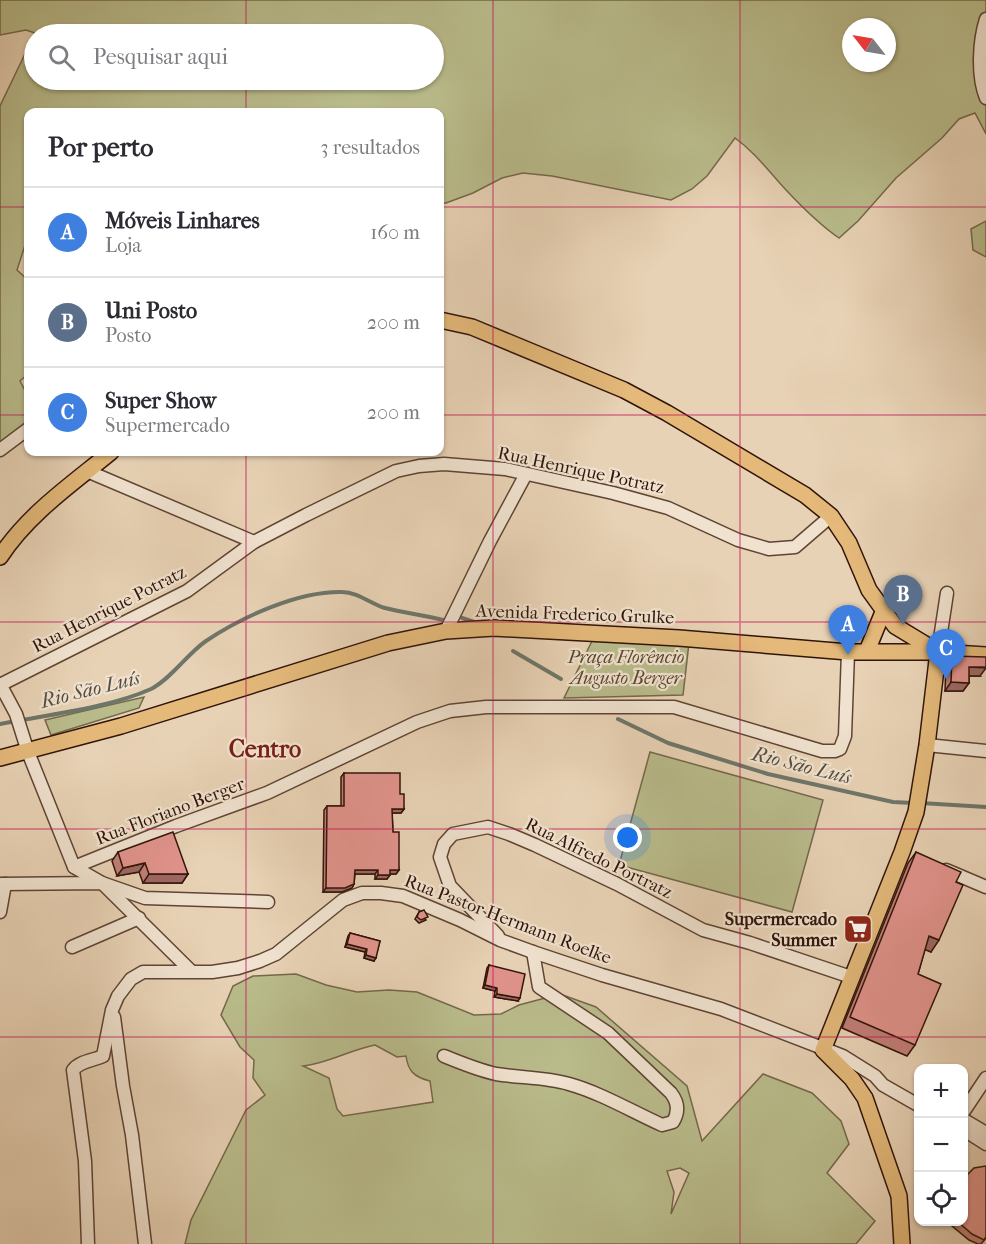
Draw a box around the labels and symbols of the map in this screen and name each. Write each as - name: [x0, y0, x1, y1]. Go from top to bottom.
- north arrow: [842, 18, 896, 72]
- street label: Rua Henrique Potratz: [496, 443, 666, 498]
- street label: Rua Henrique Potratz: [29, 562, 190, 657]
- pin: B: [884, 576, 922, 625]
- street label: Avenida Frederico Grulke: [474, 601, 675, 628]
- pin: A: [828, 606, 868, 655]
- pin: C: [926, 630, 966, 679]
- park label: Praça Florêncio Augusto Berger: [567, 647, 684, 689]
- water label: Rio São Luís: [36, 666, 143, 713]
- district label: Centro: [229, 735, 301, 763]
- water label: Rio São Luís: [748, 742, 855, 789]
- street label: Rua Floriano Berger: [93, 773, 248, 850]
- street label: Rua Alfredo Portratz: [522, 814, 676, 903]
- your location: [613, 823, 642, 852]
- street label: Rua Pastor Hermann Roelke: [401, 870, 614, 969]
- place label: Supermercado Summer: [725, 909, 837, 951]
- supermarket icon: Supermercado Summer: [842, 913, 874, 945]

